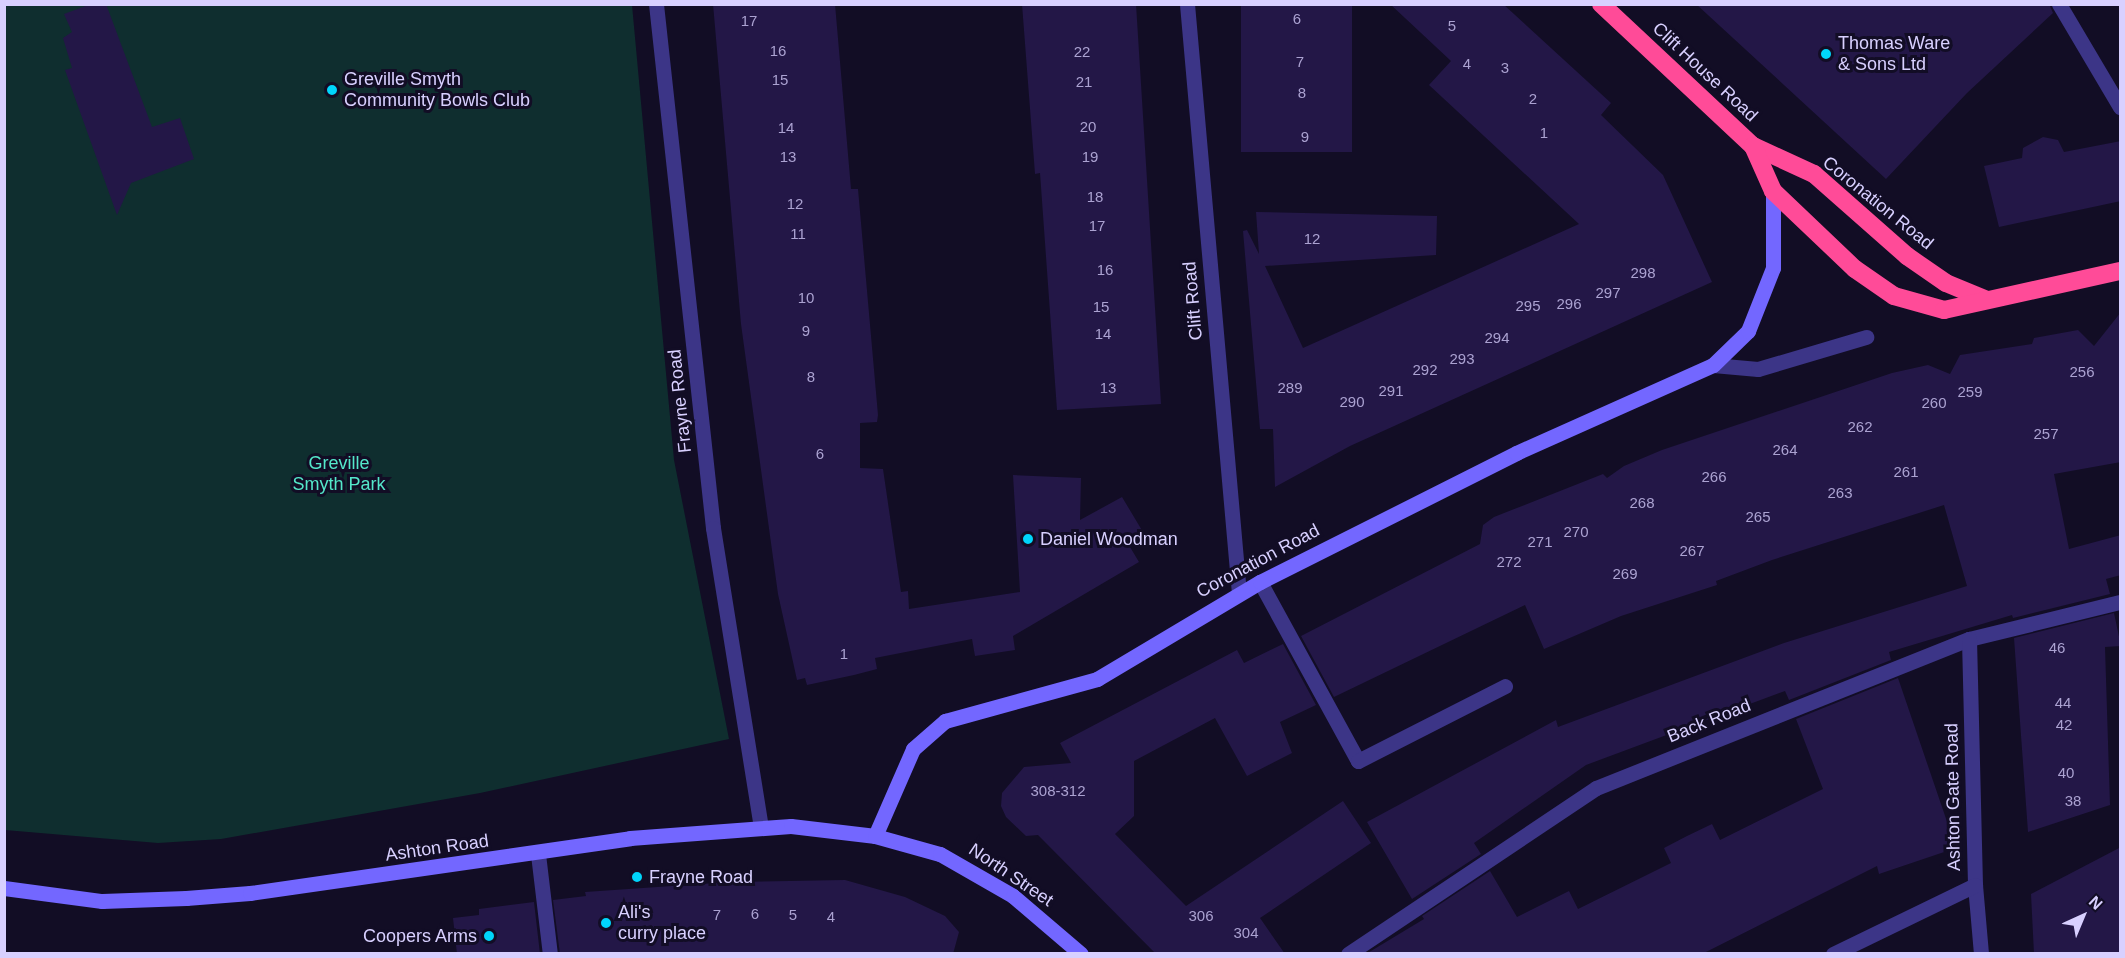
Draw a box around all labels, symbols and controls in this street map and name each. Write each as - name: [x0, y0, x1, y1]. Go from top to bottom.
- house number: 6: [1293, 10, 1301, 28]
- house number: 17: [741, 12, 757, 30]
- house number: 5: [1448, 17, 1456, 35]
- street label: Clift House Road: [1648, 18, 1762, 126]
- place label: Thomas Ware & Sons Ltd: [1838, 33, 1950, 76]
- house number: 16: [770, 42, 786, 60]
- house number: 22: [1074, 43, 1090, 61]
- marker: Thomas Ware & Sons Ltd: [1819, 47, 1833, 61]
- house number: 7: [1296, 53, 1304, 71]
- house number: 4: [1463, 55, 1471, 73]
- house number: 3: [1501, 59, 1509, 77]
- place label: Greville Smyth Community Bowls Club: [344, 69, 530, 112]
- house number: 15: [772, 71, 788, 89]
- house number: 21: [1076, 73, 1092, 91]
- marker: Greville Smyth Community Bowls Club: [325, 83, 339, 97]
- house number: 8: [1298, 84, 1306, 102]
- house number: 2: [1529, 90, 1537, 108]
- house number: 20: [1080, 118, 1096, 136]
- house number: 14: [778, 119, 794, 137]
- house number: 1: [1540, 124, 1548, 142]
- house number: 9: [1301, 128, 1309, 146]
- house number: 13: [780, 148, 796, 166]
- house number: 19: [1082, 148, 1098, 166]
- street label: Coronation Road: [1818, 152, 1938, 254]
- house number: 18: [1087, 188, 1103, 206]
- house number: 12: [787, 195, 803, 213]
- house number: 17: [1089, 217, 1105, 235]
- house number: 11: [790, 225, 806, 243]
- house number: 12: [1304, 230, 1320, 248]
- house number: 16: [1097, 261, 1113, 279]
- street label: Clift Road: [1179, 261, 1207, 341]
- house number: 298: [1630, 264, 1656, 282]
- house number: 297: [1595, 284, 1621, 302]
- house number: 10: [798, 289, 814, 307]
- house number: 296: [1556, 295, 1582, 313]
- house number: 295: [1515, 297, 1541, 315]
- house number: 15: [1093, 298, 1109, 316]
- house number: 9: [802, 322, 810, 340]
- house number: 14: [1095, 325, 1111, 343]
- house number: 294: [1484, 329, 1510, 347]
- street label: Frayne Road: [664, 348, 696, 454]
- house number: 293: [1449, 350, 1475, 368]
- house number: 292: [1412, 361, 1438, 379]
- house number: 256: [2069, 363, 2095, 381]
- house number: 8: [807, 368, 815, 386]
- house number: 13: [1100, 379, 1116, 397]
- house number: 289: [1277, 379, 1303, 397]
- house number: 291: [1378, 382, 1404, 400]
- house number: 259: [1957, 383, 1983, 401]
- house number: 290: [1339, 393, 1365, 411]
- house number: 260: [1921, 394, 1947, 412]
- house number: 262: [1847, 418, 1873, 436]
- house number: 257: [2033, 425, 2059, 443]
- house number: 264: [1772, 441, 1798, 459]
- house number: 6: [816, 445, 824, 463]
- park label: Greville Smyth Park: [292, 453, 386, 496]
- house number: 261: [1893, 463, 1919, 481]
- house number: 266: [1701, 468, 1727, 486]
- house number: 263: [1827, 484, 1853, 502]
- house number: 268: [1629, 494, 1655, 512]
- house number: 265: [1745, 508, 1771, 526]
- street label: Coronation Road: [1193, 520, 1323, 602]
- house number: 270: [1563, 523, 1589, 541]
- place label: Daniel Woodman: [1040, 528, 1178, 550]
- marker: Daniel Woodman: [1021, 532, 1035, 546]
- house number: 271: [1527, 533, 1553, 551]
- house number: 267: [1679, 542, 1705, 560]
- house number: 272: [1496, 553, 1522, 571]
- house number: 269: [1612, 565, 1638, 583]
- house number: 46: [2049, 639, 2065, 657]
- house number: 1: [840, 645, 848, 663]
- street label: Back Road: [1664, 694, 1754, 748]
- house number: 44: [2055, 694, 2071, 712]
- house number: 42: [2056, 716, 2072, 734]
- street label: Ashton Gate Road: [1941, 723, 1965, 871]
- house number: 40: [2058, 764, 2074, 782]
- house number: 308-312: [1030, 782, 1086, 800]
- house number: 38: [2065, 792, 2081, 810]
- street label: Ashton Road: [384, 830, 490, 866]
- street label: North Street: [965, 839, 1057, 911]
- place label: Frayne Road: [649, 866, 753, 888]
- marker: Frayne Road: [630, 870, 644, 884]
- north arrow: [2053, 886, 2113, 946]
- text: N: [2086, 893, 2106, 913]
- place label: Ali's curry place: [618, 902, 706, 944]
- house number: 6: [751, 905, 759, 923]
- house number: 7: [713, 906, 721, 924]
- house number: 5: [789, 906, 797, 924]
- house number: 306: [1188, 907, 1214, 925]
- house number: 4: [827, 908, 835, 926]
- marker: Ali's curry place: [599, 916, 613, 930]
- house number: 304: [1233, 924, 1259, 942]
- place label: Coopers Arms: [362, 925, 477, 947]
- marker: Coopers Arms: [482, 929, 496, 943]

